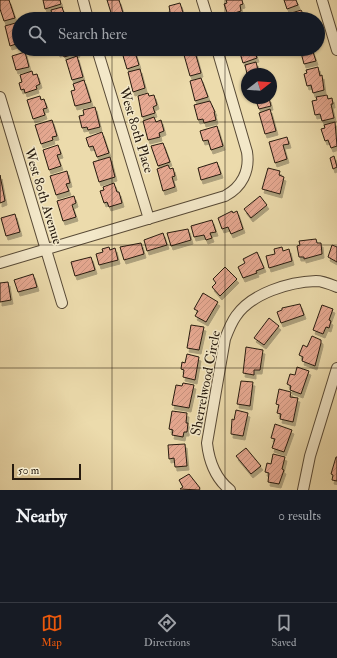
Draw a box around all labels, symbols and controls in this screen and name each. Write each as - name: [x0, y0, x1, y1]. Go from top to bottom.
- search box: [12, 12, 325, 56]
- icon: search: [26, 23, 48, 45]
- text: Search here: [58, 25, 127, 44]
- north arrow: [241, 68, 277, 104]
- street label: West 80th Place: [115, 84, 158, 175]
- street label: West 80th Avenue: [20, 145, 66, 247]
- street label: Sherrelwood Circle: [187, 329, 224, 437]
- scale bar: [12, 462, 81, 481]
- text: 50 m: [18, 464, 39, 477]
- text: Nearby: [16, 506, 67, 527]
- text: 0 results: [278, 508, 321, 524]
- tab: Map: [41, 612, 63, 649]
- tab: Directions: [144, 612, 190, 649]
- tab: Saved: [271, 612, 296, 649]

